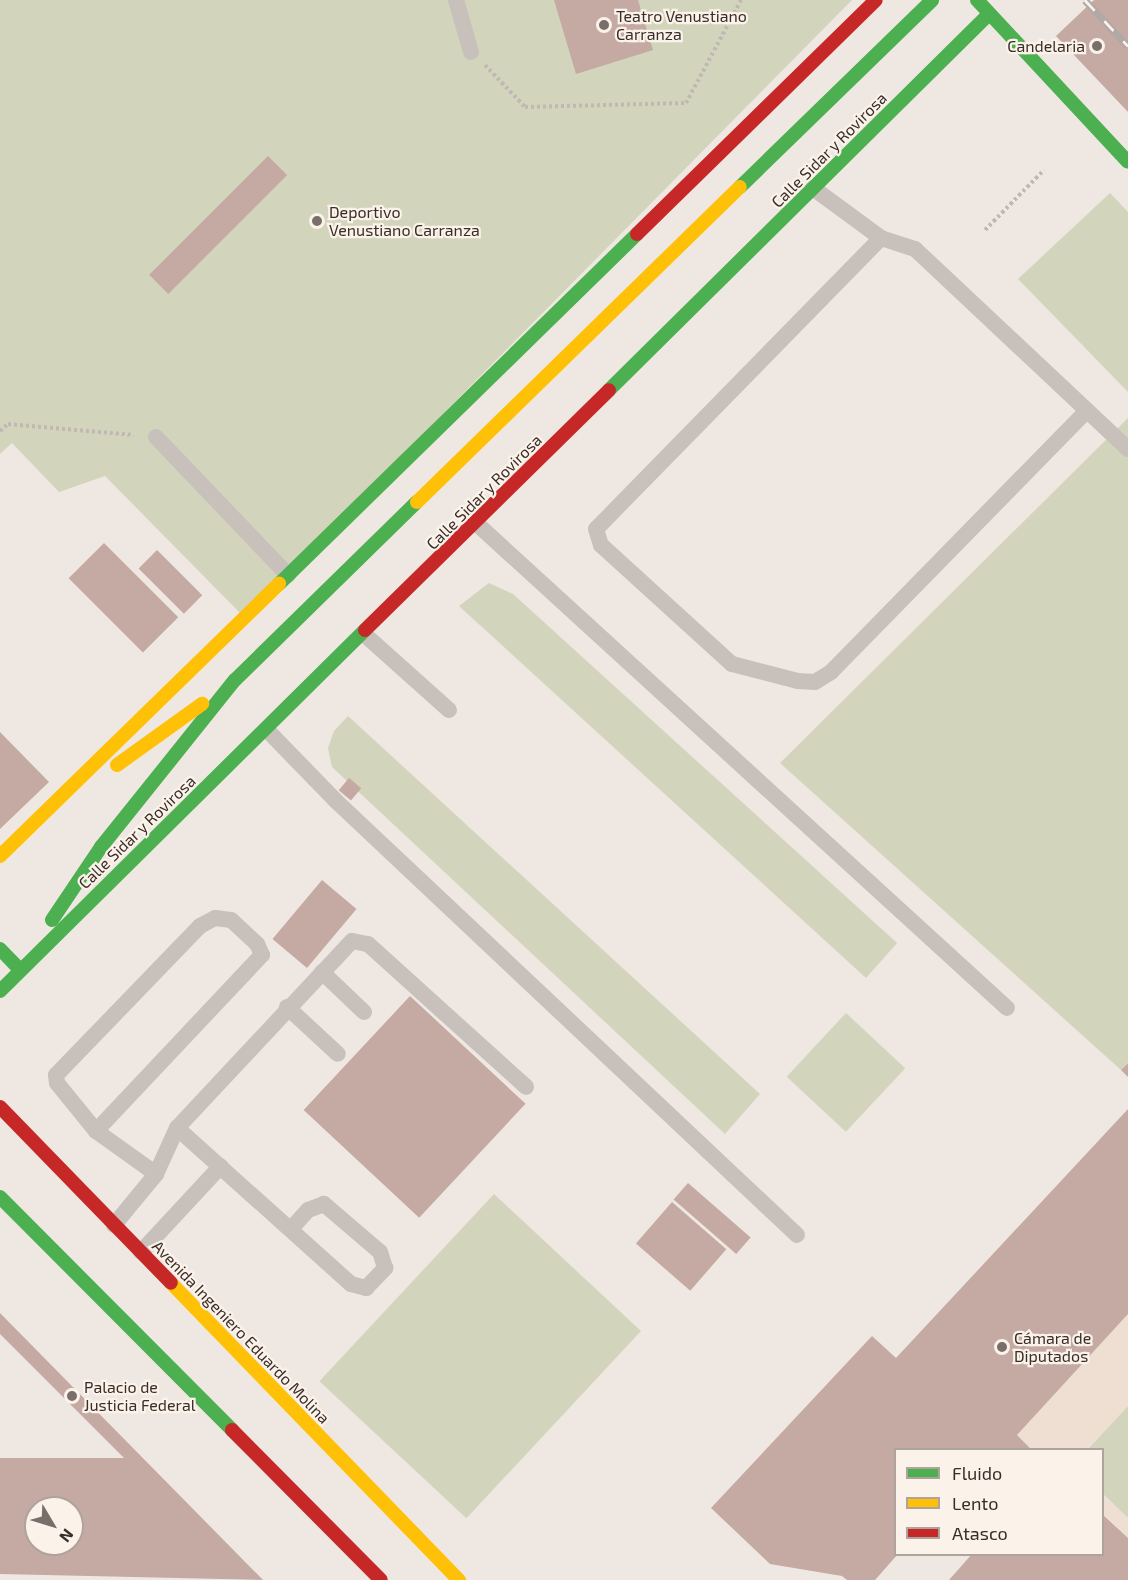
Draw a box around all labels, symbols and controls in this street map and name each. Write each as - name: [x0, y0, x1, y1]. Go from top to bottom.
- place label: Teatro Venustiano Carranza: [616, 6, 747, 44]
- marker: Teatro Venustiano Carranza: [597, 18, 611, 32]
- place label: Candelaria: [1007, 36, 1085, 56]
- marker: Candelaria: [1090, 39, 1104, 53]
- street label: Calle Sidar y Rovirosa: [767, 88, 891, 212]
- place label: Deportivo Venustiano Carranza: [329, 202, 480, 240]
- marker: Deportivo Venustiano Carranza: [310, 214, 324, 228]
- street label: Calle Sidar y Rovirosa: [422, 430, 546, 554]
- street label: Calle Sidar y Rovirosa: [74, 771, 200, 893]
- street label: Avenida Ingeniero Eduardo Molina: [148, 1236, 334, 1428]
- place label: Cámara de Diputados: [1014, 1328, 1091, 1366]
- marker: Cámara de Diputados: [995, 1340, 1009, 1354]
- place label: Palacio de Justicia Federal: [84, 1377, 196, 1415]
- marker: Palacio de Justicia Federal: [65, 1389, 79, 1403]
- legend: [894, 1448, 1104, 1556]
- text: Fluido: [952, 1462, 1002, 1484]
- text: Lento: [952, 1492, 998, 1514]
- north arrow: [24, 1496, 84, 1556]
- text: Atasco: [952, 1522, 1008, 1544]
- text: N: [56, 1526, 78, 1547]

